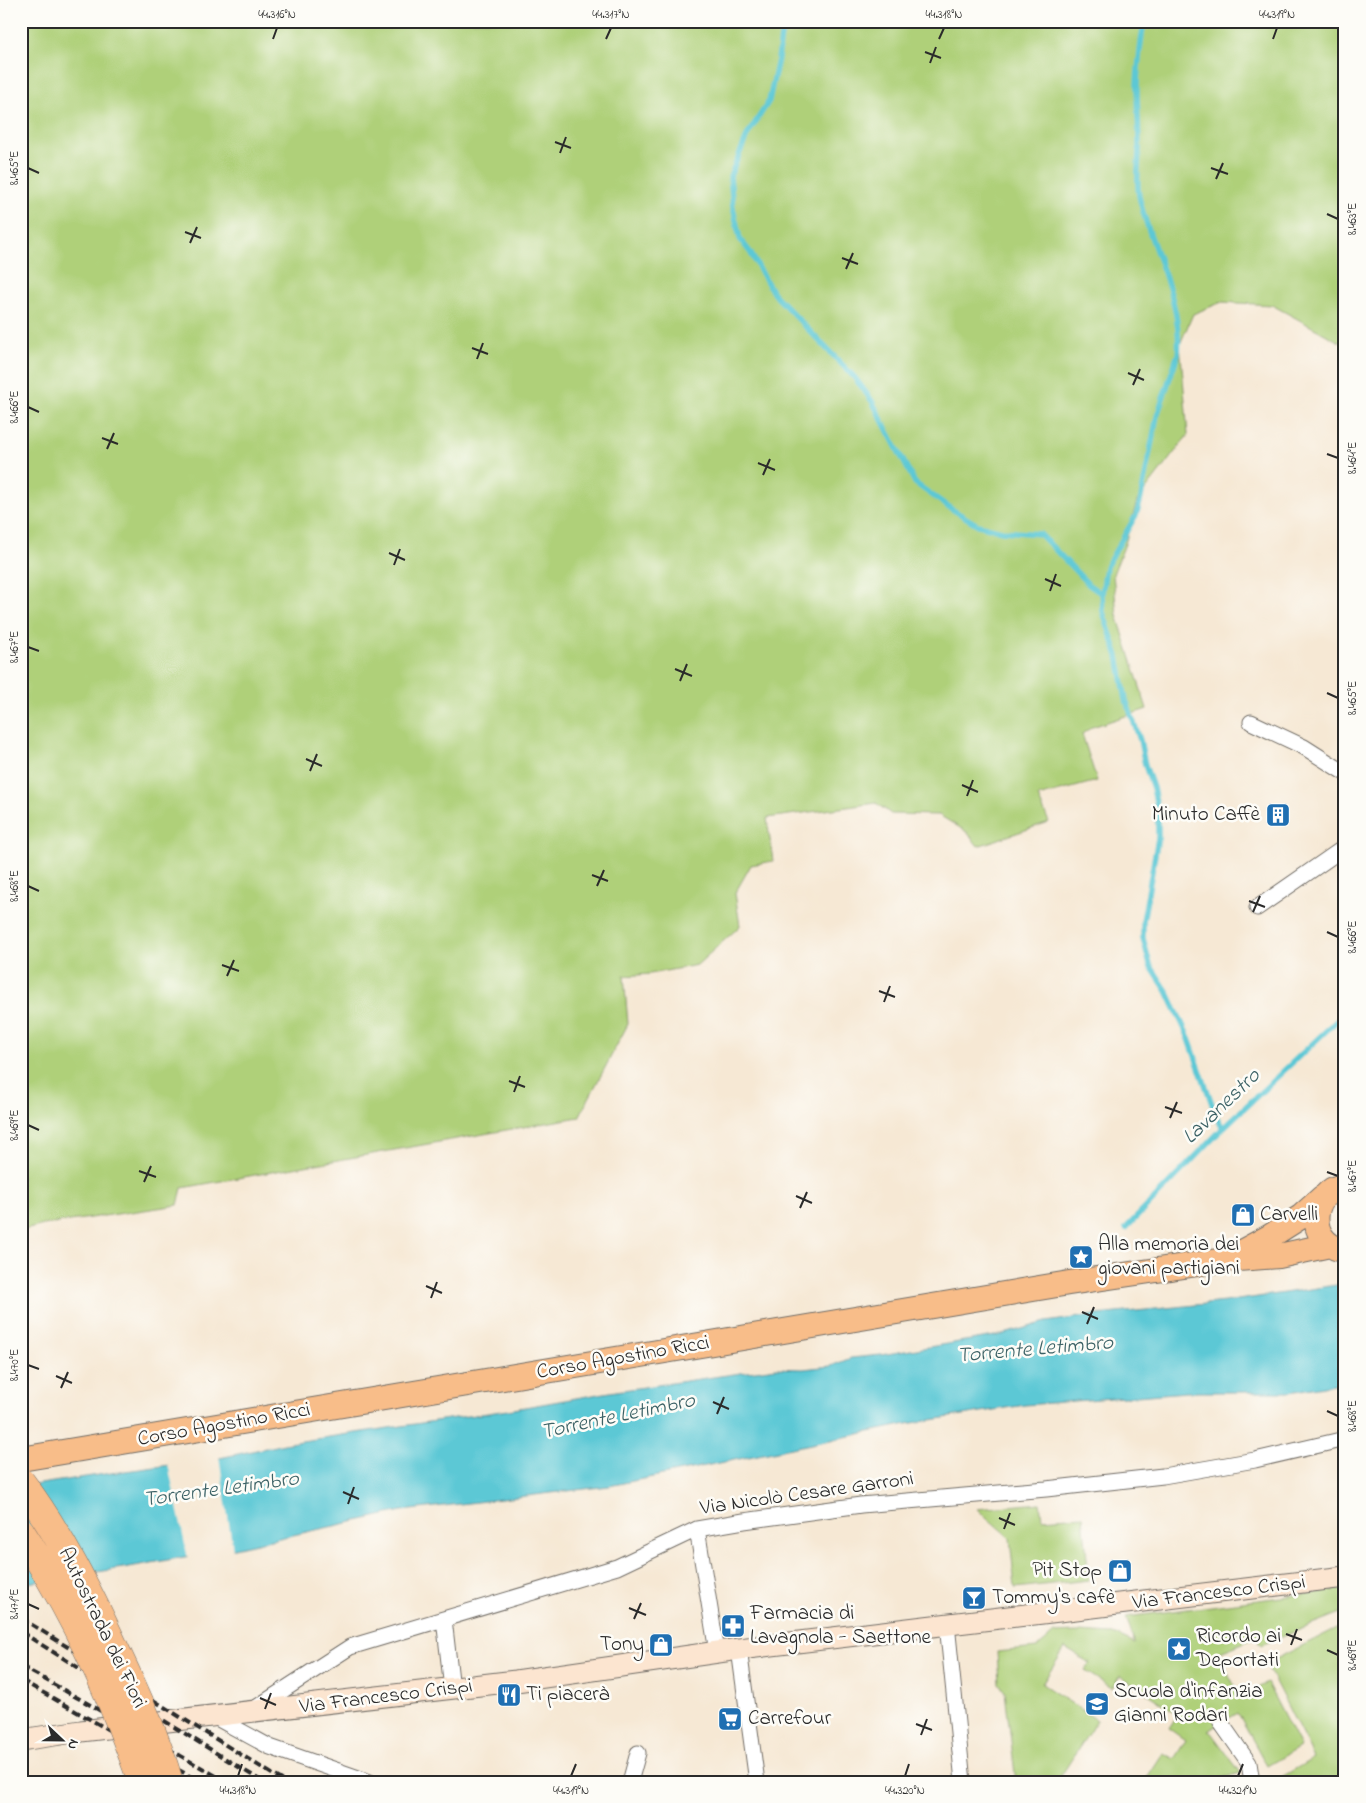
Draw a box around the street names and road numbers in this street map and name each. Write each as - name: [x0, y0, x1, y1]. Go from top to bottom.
- street label: Corso Agostino Ricci: [534, 1328, 712, 1390]
- street label: Corso Agostino Ricci: [135, 1395, 313, 1457]
- street label: Via Nicolò Cesare Garroni: [697, 1464, 916, 1524]
- street label: Autostrada dei Fiori: [50, 1542, 154, 1714]
- street label: Via Francesco Crispi: [1130, 1568, 1307, 1619]
- street label: Via Francesco Crispi: [297, 1672, 474, 1723]

